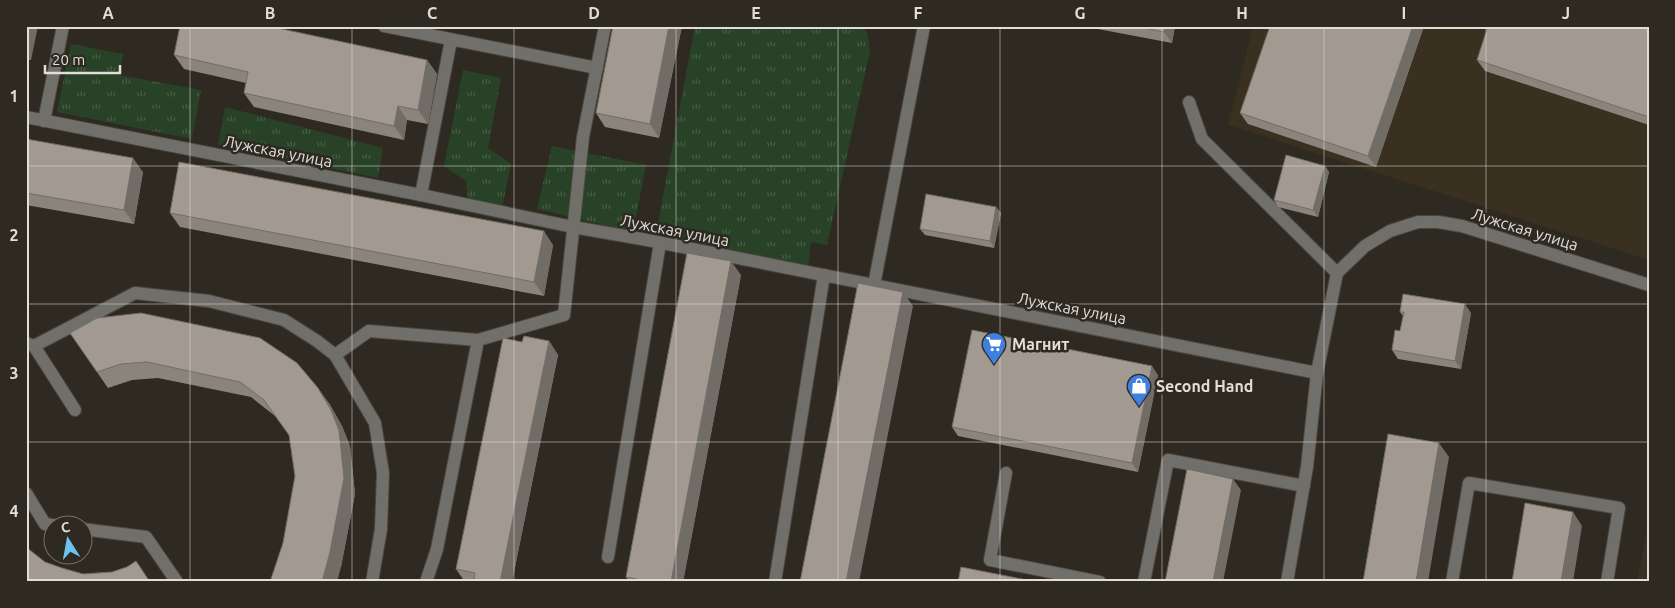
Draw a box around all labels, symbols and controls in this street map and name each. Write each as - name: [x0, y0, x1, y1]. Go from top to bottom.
- text: A: [102, 4, 114, 22]
- text: B: [265, 4, 275, 22]
- text: C: [427, 4, 437, 22]
- text: D: [588, 4, 600, 22]
- text: E: [751, 4, 761, 22]
- text: F: [914, 4, 923, 22]
- text: G: [1074, 4, 1086, 22]
- text: H: [1236, 4, 1248, 22]
- text: I: [1402, 4, 1406, 22]
- text: J: [1562, 4, 1570, 22]
- scale bar: [45, 42, 120, 74]
- text: 20 m: [52, 51, 85, 68]
- text: 1: [9, 87, 19, 105]
- street label: Лужская улица: [222, 132, 334, 170]
- street label: Лужская улица: [1470, 204, 1580, 254]
- street label: Лужская улица: [619, 211, 731, 249]
- text: 2: [9, 226, 19, 244]
- street label: Лужская улица: [1016, 289, 1128, 327]
- supermarket icon: Магнит: [981, 331, 1007, 365]
- place label: Магнит: [1012, 335, 1069, 353]
- text: 3: [9, 364, 19, 382]
- shop icon: Second Hand: [1126, 373, 1152, 407]
- place label: Second Hand: [1156, 377, 1253, 395]
- text: 4: [9, 502, 19, 520]
- north arrow: [42, 516, 92, 566]
- text: С: [60, 519, 71, 536]

